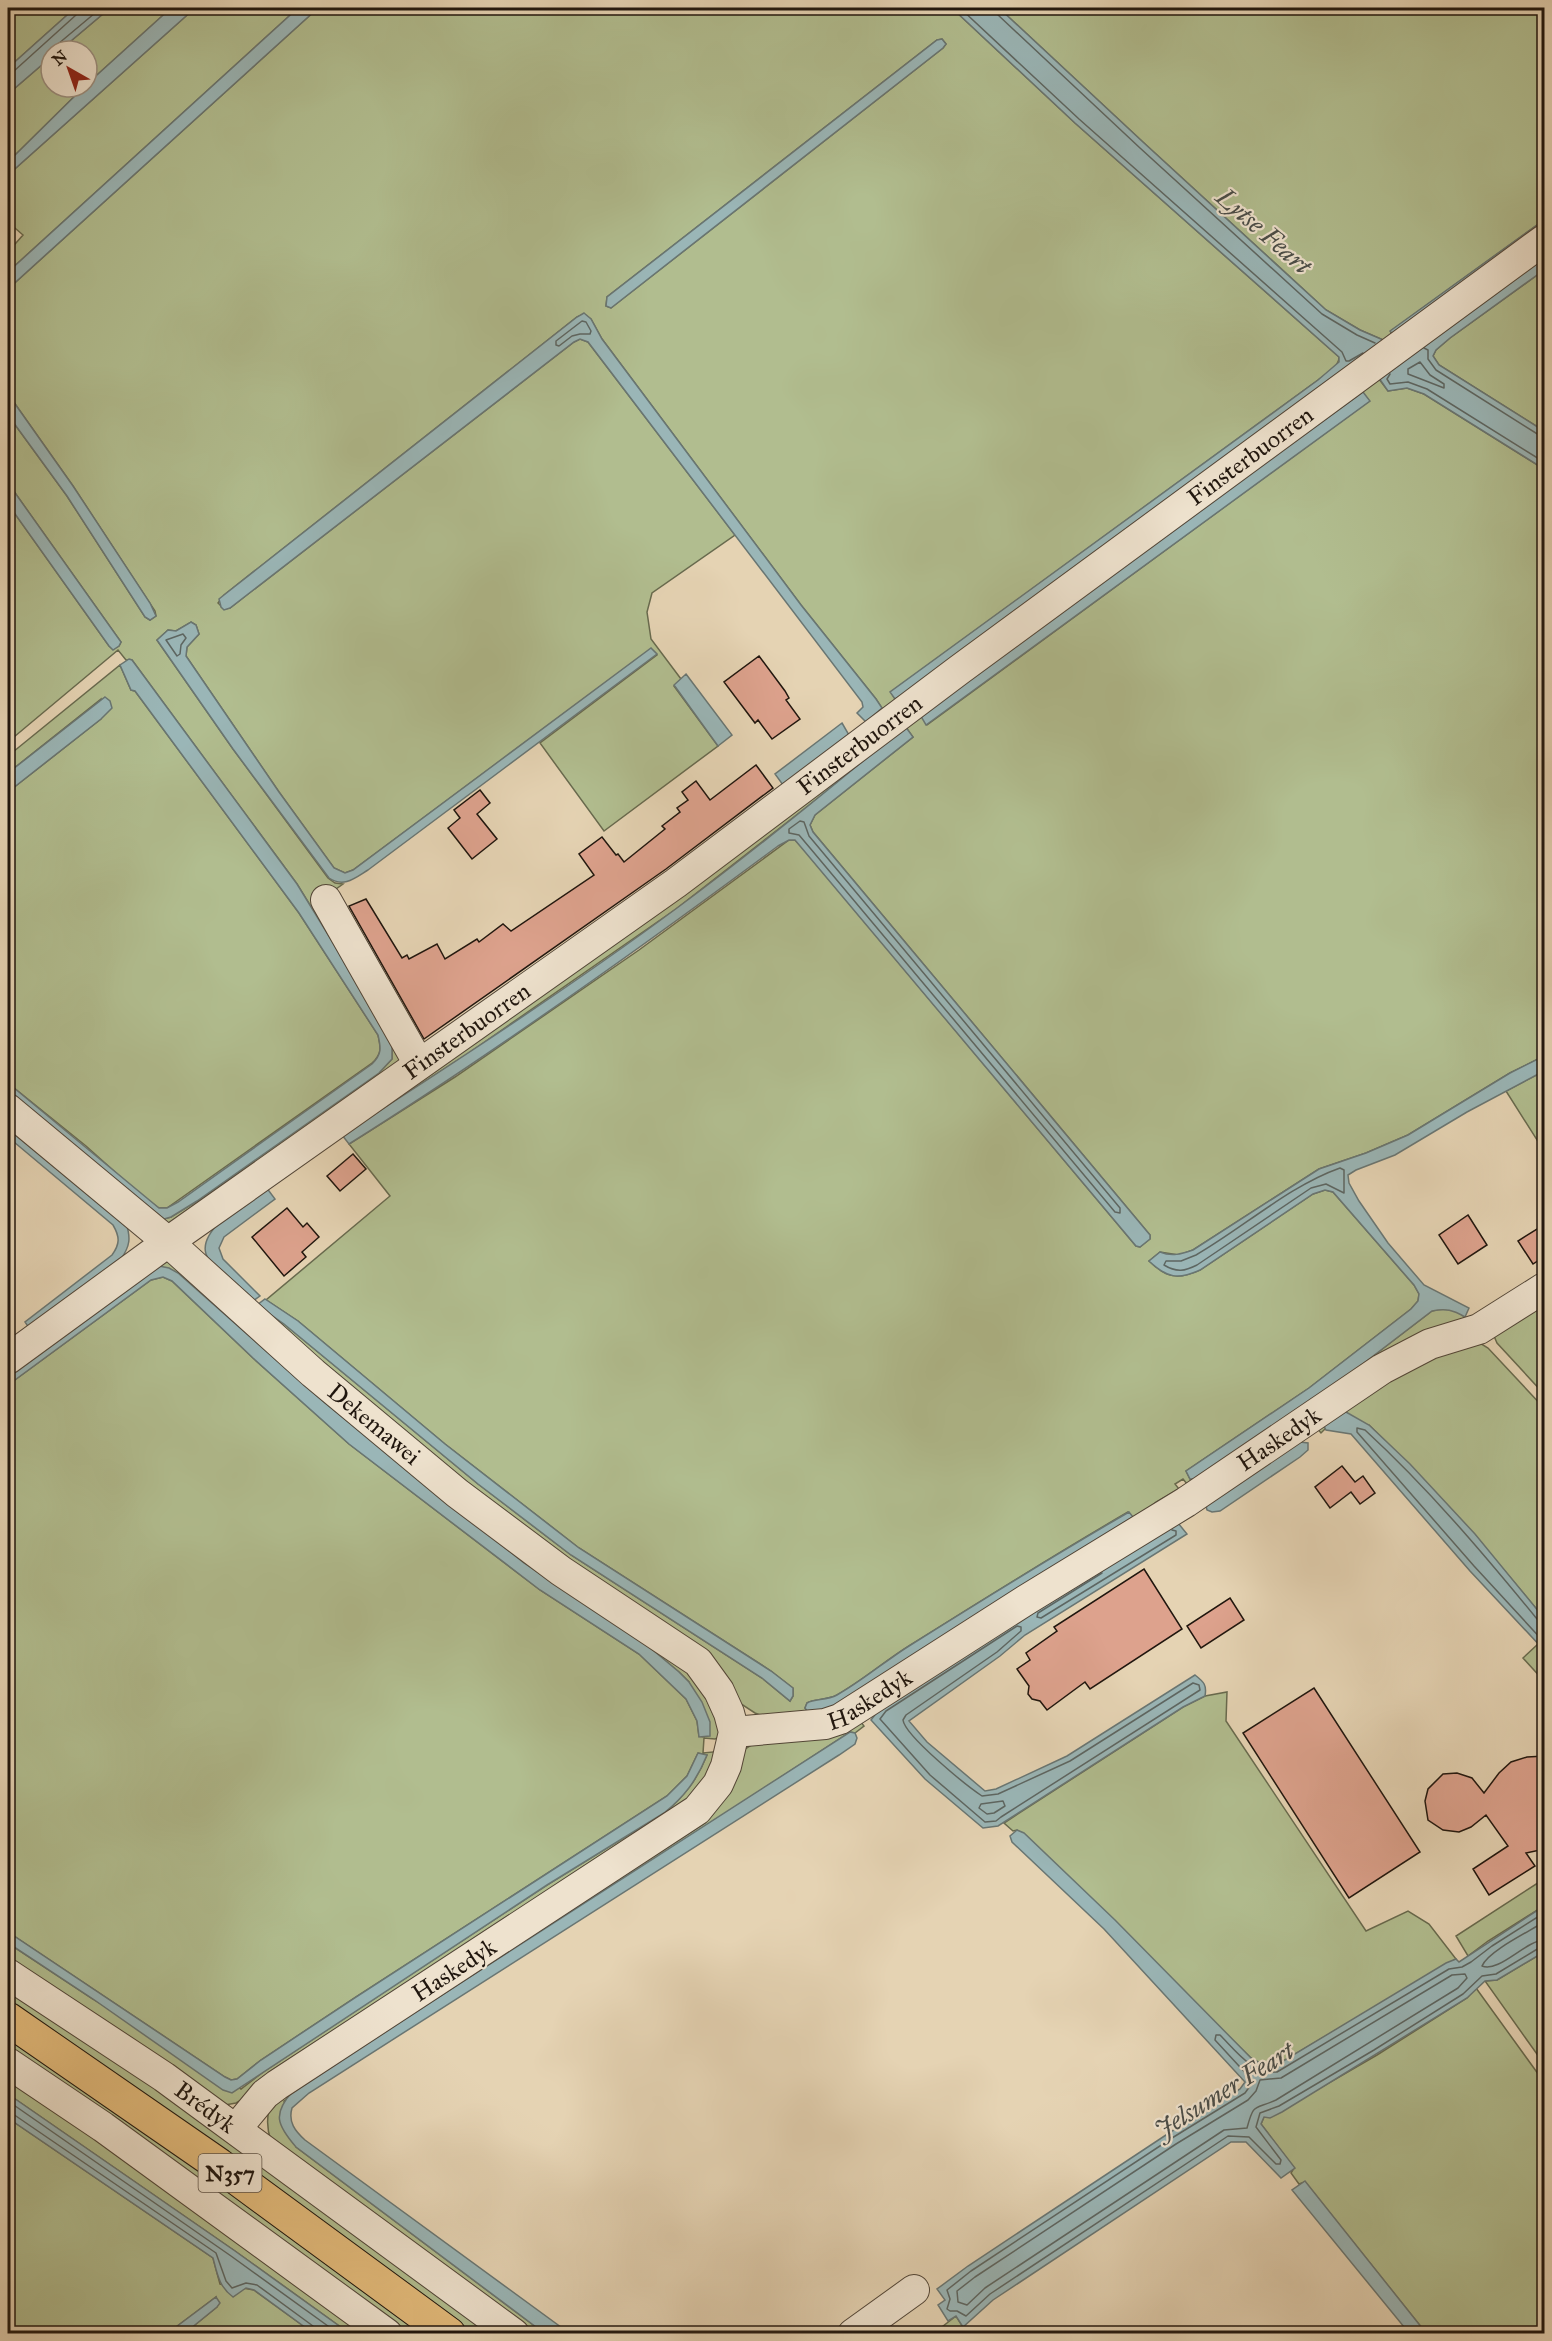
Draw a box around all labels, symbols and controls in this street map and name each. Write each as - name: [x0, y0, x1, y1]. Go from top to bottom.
- north arrow: [39, 39, 99, 99]
- text: N: [48, 46, 71, 70]
- water label: Lytse Feart: [1209, 180, 1320, 282]
- street label: Finsterbuorren: [1181, 400, 1319, 512]
- street label: Finsterbuorren: [791, 688, 928, 802]
- street label: Finsterbuorren: [397, 976, 536, 1086]
- street label: Dekemawei: [321, 1376, 427, 1472]
- street label: Haskedyk: [1231, 1399, 1327, 1478]
- street label: Haskedyk: [823, 1662, 918, 1737]
- street label: Haskedyk: [406, 1931, 503, 2008]
- water label: Jelsumer Feart: [1147, 2033, 1301, 2147]
- street label: Brédyk: [169, 2075, 242, 2140]
- road number: N357: [198, 2154, 262, 2192]

